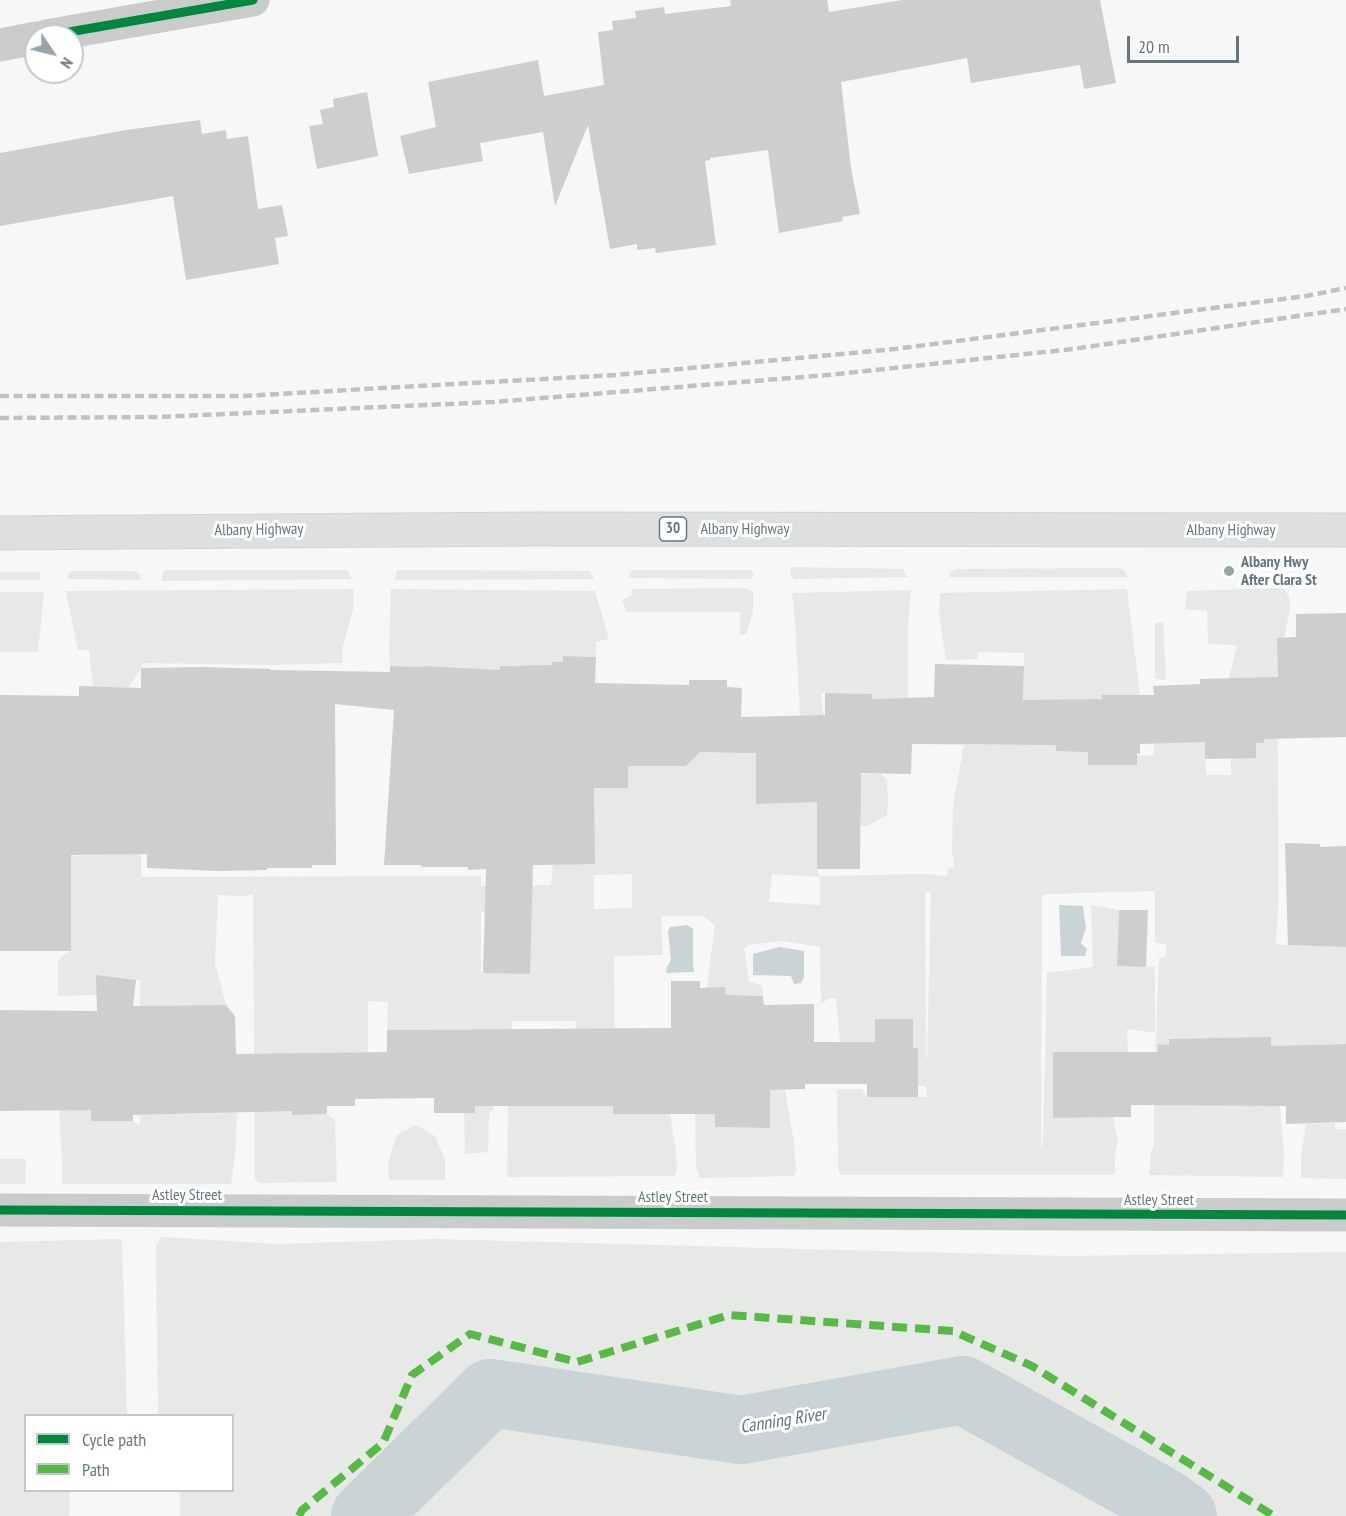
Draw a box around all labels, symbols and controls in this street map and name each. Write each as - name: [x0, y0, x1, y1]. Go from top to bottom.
- north arrow: [24, 24, 84, 84]
- scale bar: [1130, 24, 1242, 62]
- text: 20 m: [1138, 35, 1170, 58]
- text: N: [56, 54, 78, 72]
- road number: 30: [660, 517, 686, 541]
- street label: Albany Highway: [701, 519, 789, 539]
- street label: Albany Highway: [214, 520, 304, 540]
- street label: Albany Highway: [1187, 520, 1275, 540]
- place label: Albany Hwy After Clara St: [1241, 552, 1317, 590]
- marker: Albany Hwy After Clara St: [1222, 564, 1236, 578]
- street label: Astley Street: [152, 1185, 222, 1205]
- street label: Astley Street: [638, 1187, 708, 1207]
- street label: Astley Street: [1124, 1190, 1194, 1210]
- water label: Canning River: [739, 1404, 827, 1438]
- legend: [24, 1414, 234, 1492]
- text: Cycle path: [82, 1428, 146, 1451]
- text: Path: [82, 1458, 110, 1481]

